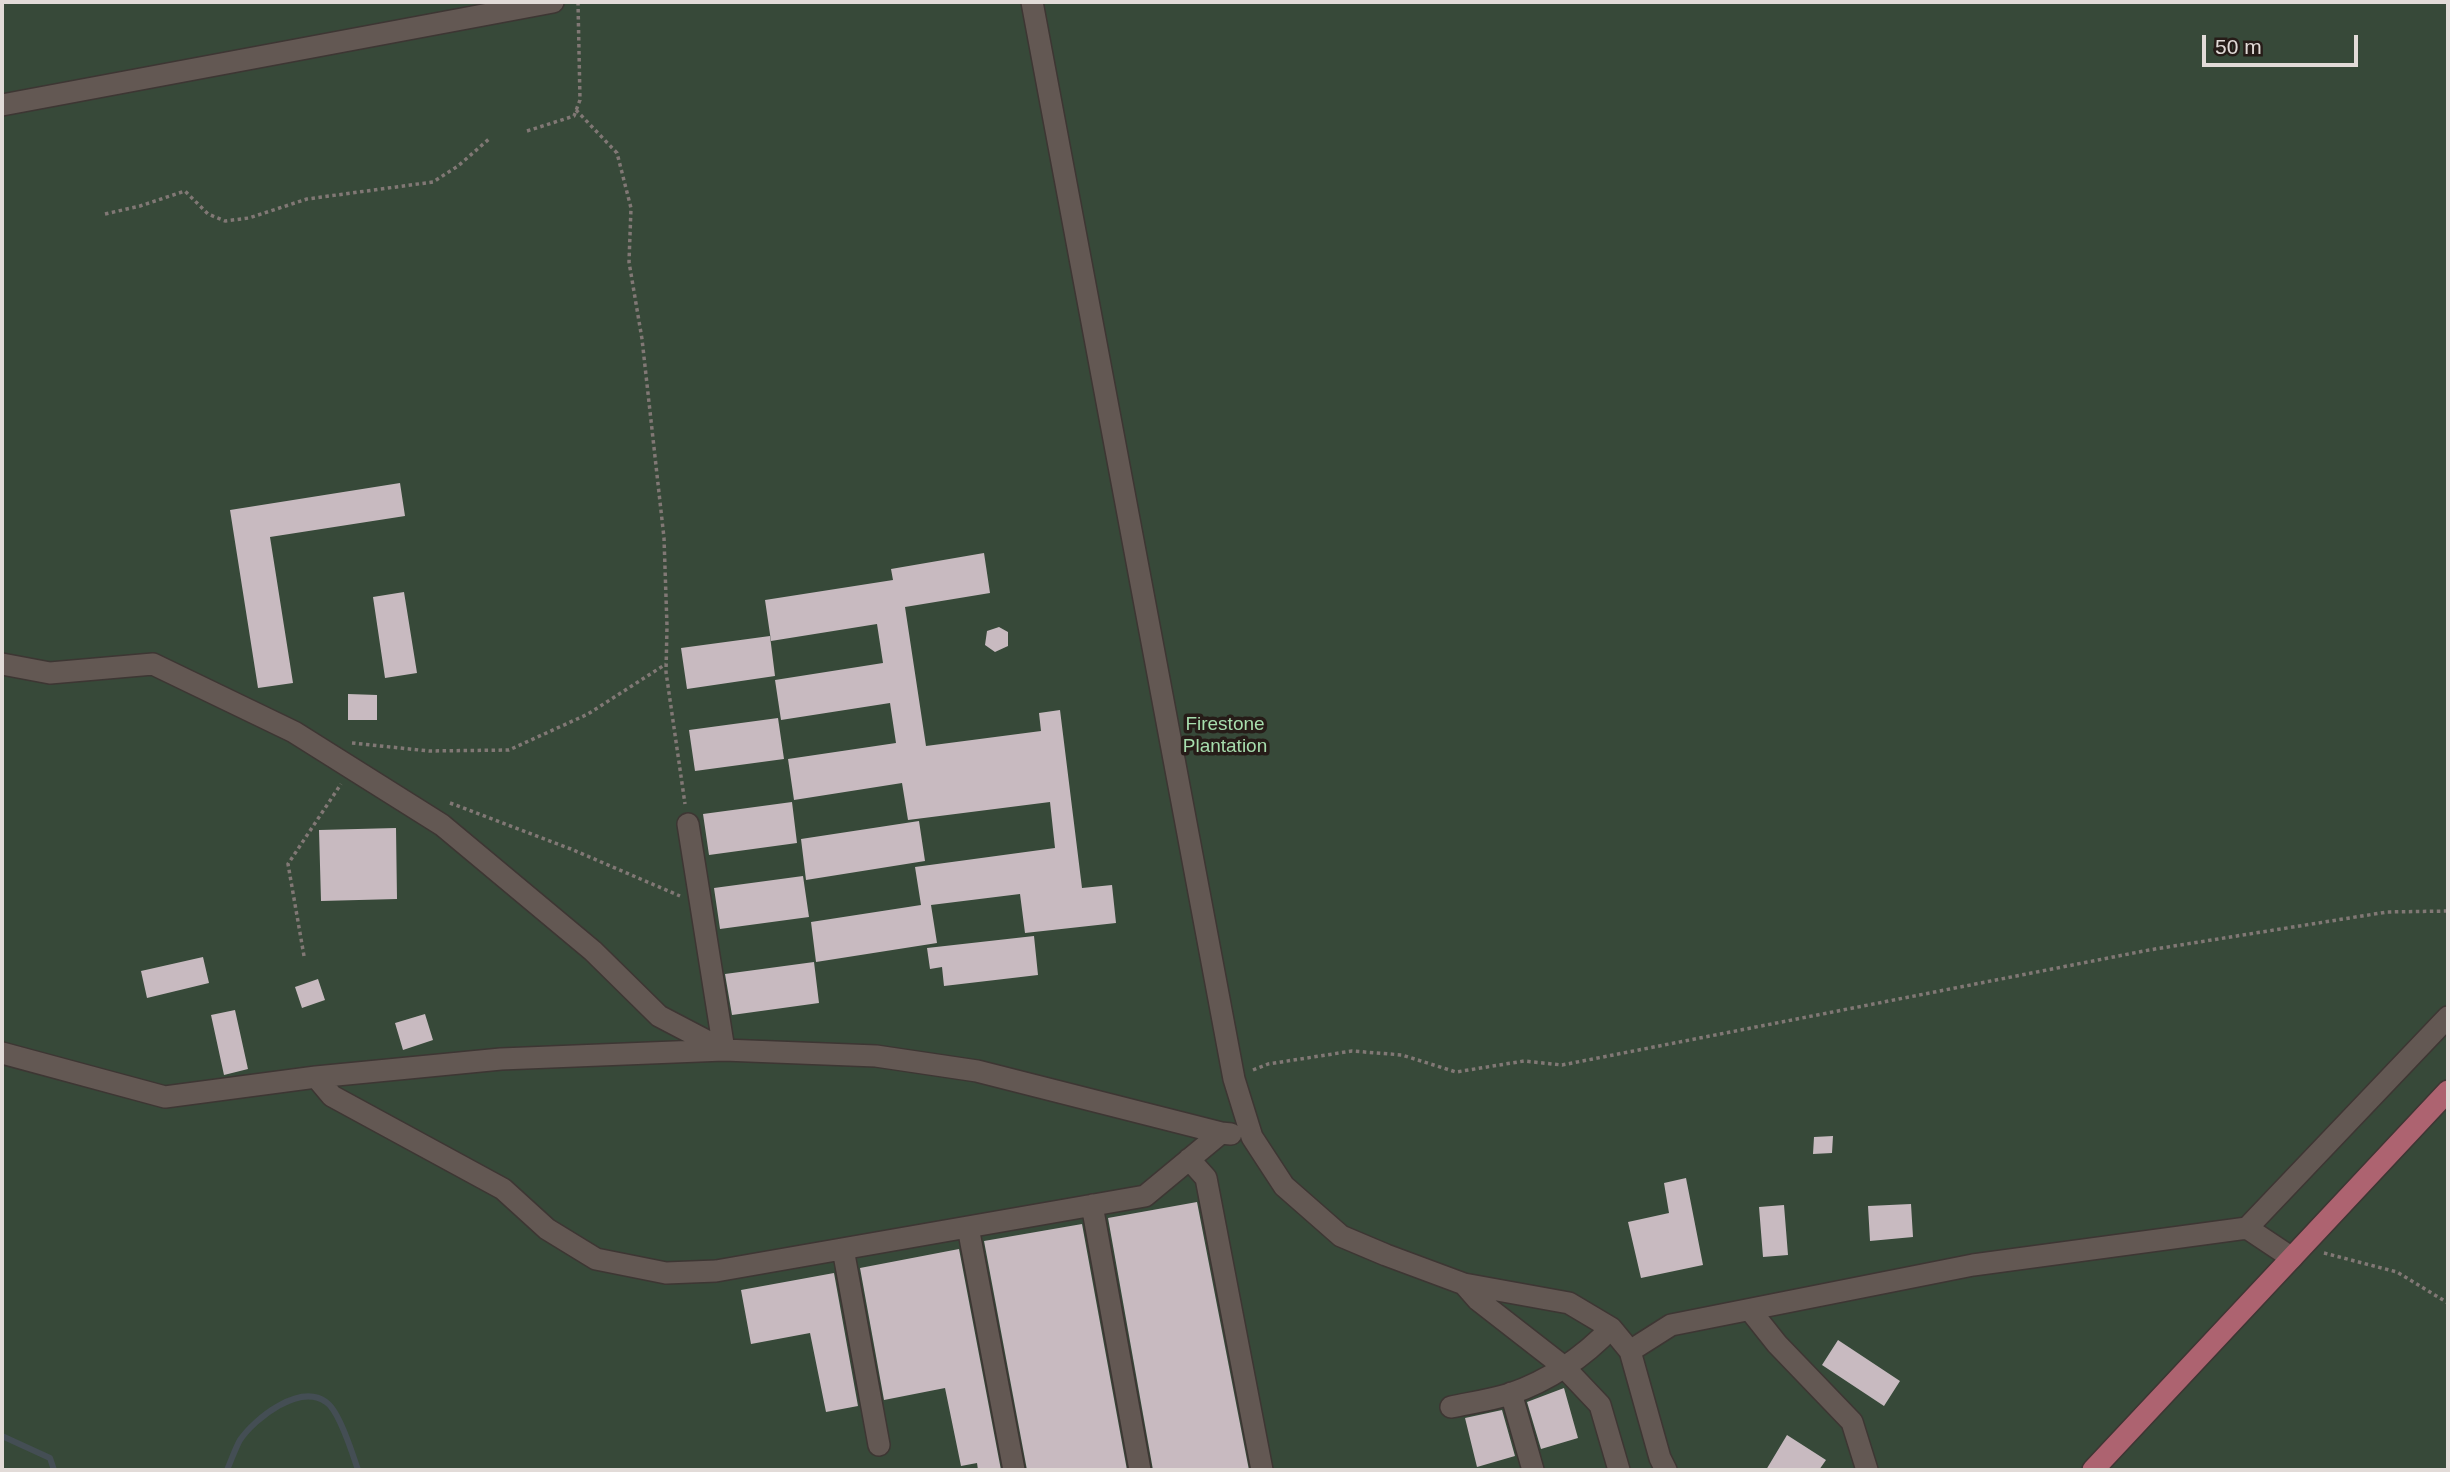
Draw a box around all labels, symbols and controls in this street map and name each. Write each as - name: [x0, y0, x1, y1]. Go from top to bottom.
- scale bar: [2205, 21, 2361, 65]
- text: 50 m: [2215, 35, 2262, 58]
- park label: Firestone Plantation: [1183, 714, 1267, 758]

